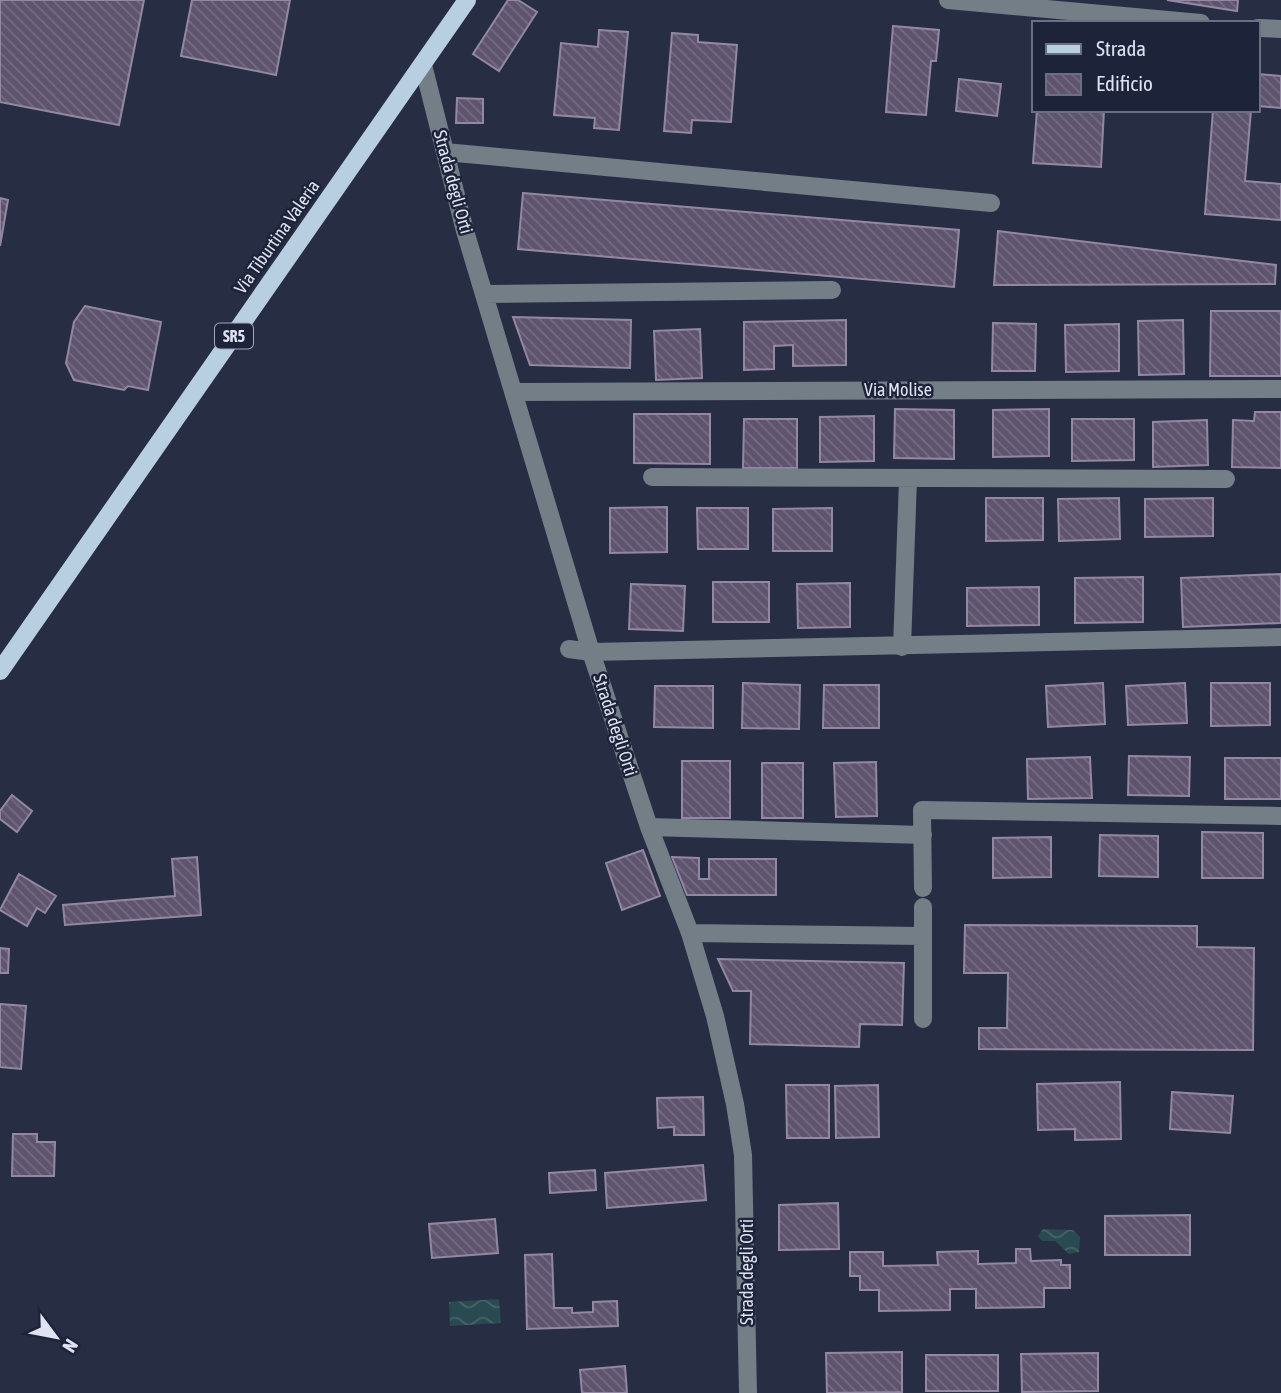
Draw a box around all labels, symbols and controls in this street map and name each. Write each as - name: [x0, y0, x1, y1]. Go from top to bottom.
- legend: [1032, 21, 1260, 112]
- text: Strada: [1096, 36, 1146, 60]
- text: Edificio: [1096, 71, 1153, 95]
- street label: Strada degli Orti: [430, 128, 477, 236]
- street label: Via Tiburtina Valeria: [230, 176, 324, 298]
- road number: SR5: [215, 324, 253, 348]
- street label: Via Molise: [864, 379, 932, 400]
- street label: Strada degli Orti: [589, 671, 642, 779]
- street label: Strada degli Orti: [736, 1219, 757, 1325]
- north arrow: [21, 1302, 91, 1372]
- text: N: [58, 1335, 83, 1357]

